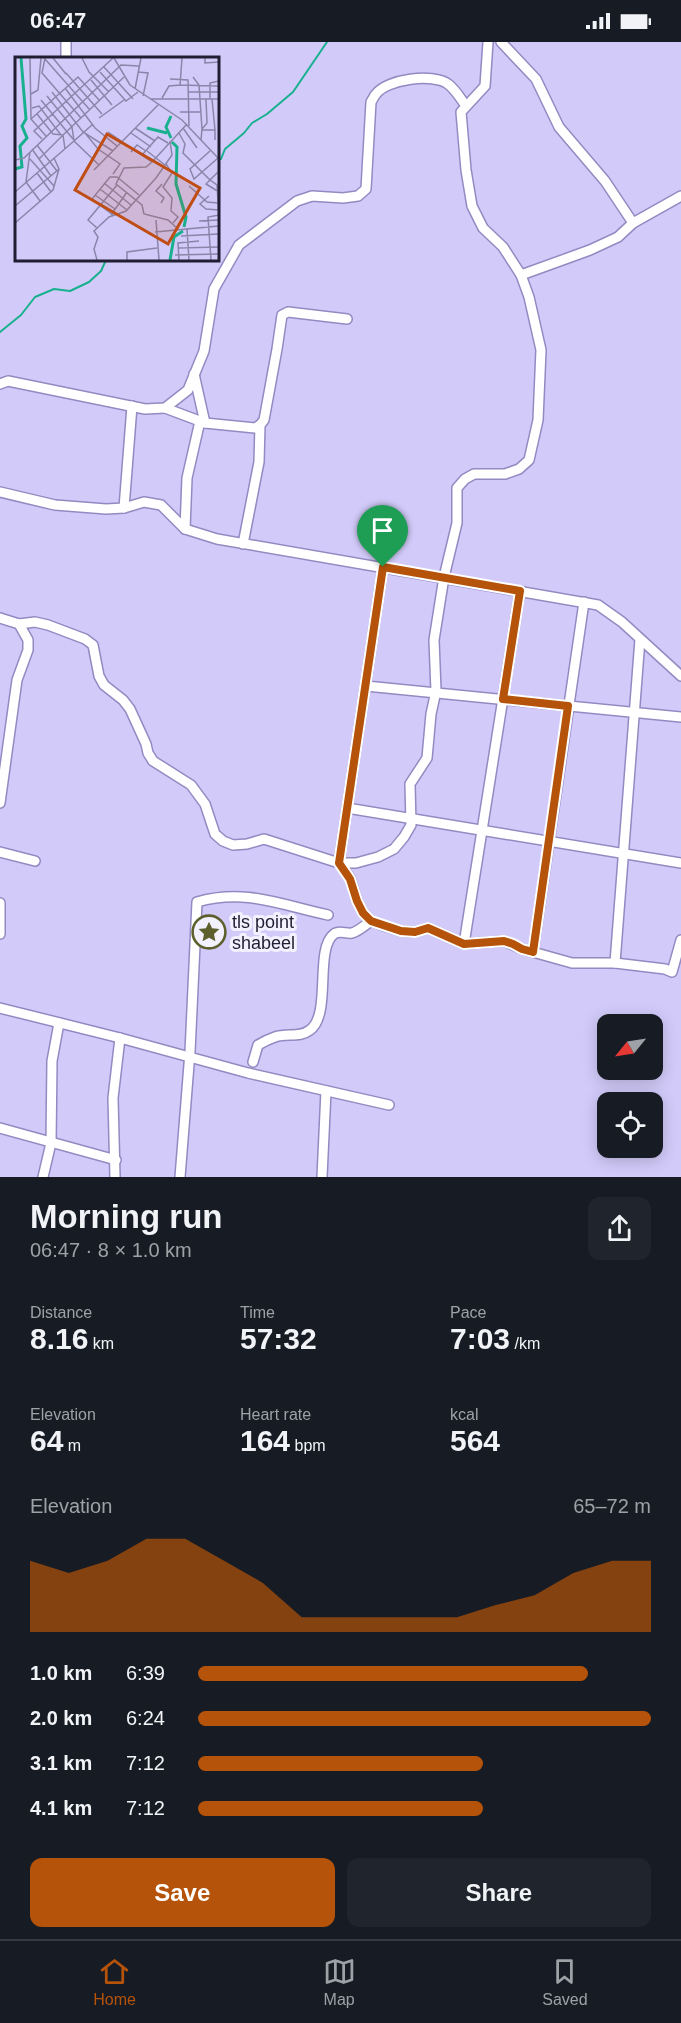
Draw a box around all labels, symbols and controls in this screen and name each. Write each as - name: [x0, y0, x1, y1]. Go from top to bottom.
- text: 06:47: [30, 8, 86, 33]
- inset map: [15, 57, 219, 261]
- pin: [357, 505, 408, 567]
- icon: arrive: [366, 514, 399, 547]
- place label: tls point shabeel: [232, 912, 295, 953]
- place icon: tls point shabeel: [191, 914, 227, 950]
- north arrow: [597, 1014, 663, 1080]
- map controls: [597, 1014, 663, 1158]
- button: locate: [597, 1092, 663, 1158]
- button: share: [588, 1197, 651, 1260]
- text: Morning run: [30, 1198, 222, 1235]
- text: 06:47 · 8 × 1.0 km: [30, 1239, 192, 1261]
- text: Distance: [30, 1304, 92, 1321]
- text: Time: [240, 1304, 275, 1321]
- text: Pace: [450, 1304, 486, 1321]
- text: 8.16: [30, 1322, 88, 1355]
- text: 57:32: [240, 1322, 317, 1355]
- text: 7:03: [450, 1322, 510, 1355]
- text: km: [88, 1335, 114, 1352]
- text: /km: [510, 1335, 540, 1352]
- text: Elevation: [30, 1406, 96, 1423]
- text: Heart rate: [240, 1406, 311, 1423]
- text: kcal: [450, 1406, 478, 1423]
- text: 64: [30, 1424, 63, 1457]
- text: 164: [240, 1424, 290, 1457]
- text: 564: [450, 1424, 500, 1457]
- text: m: [63, 1437, 81, 1454]
- text: bpm: [290, 1437, 326, 1454]
- text: Elevation: [30, 1495, 112, 1517]
- text: 65–72 m: [573, 1495, 651, 1517]
- text: 1.0 km: [30, 1662, 92, 1684]
- text: 6:39: [126, 1662, 165, 1684]
- text: 2.0 km: [30, 1707, 92, 1729]
- text: 6:24: [126, 1707, 165, 1729]
- text: 3.1 km: [30, 1752, 92, 1774]
- text: 7:12: [126, 1752, 165, 1774]
- text: 4.1 km: [30, 1797, 92, 1819]
- text: 7:12: [126, 1797, 165, 1819]
- button: Save: [30, 1858, 335, 1927]
- button: Share: [347, 1858, 651, 1927]
- tab: Home: [93, 1955, 136, 2009]
- tab: Map: [323, 1955, 356, 2009]
- tab: Saved: [542, 1955, 588, 2009]

